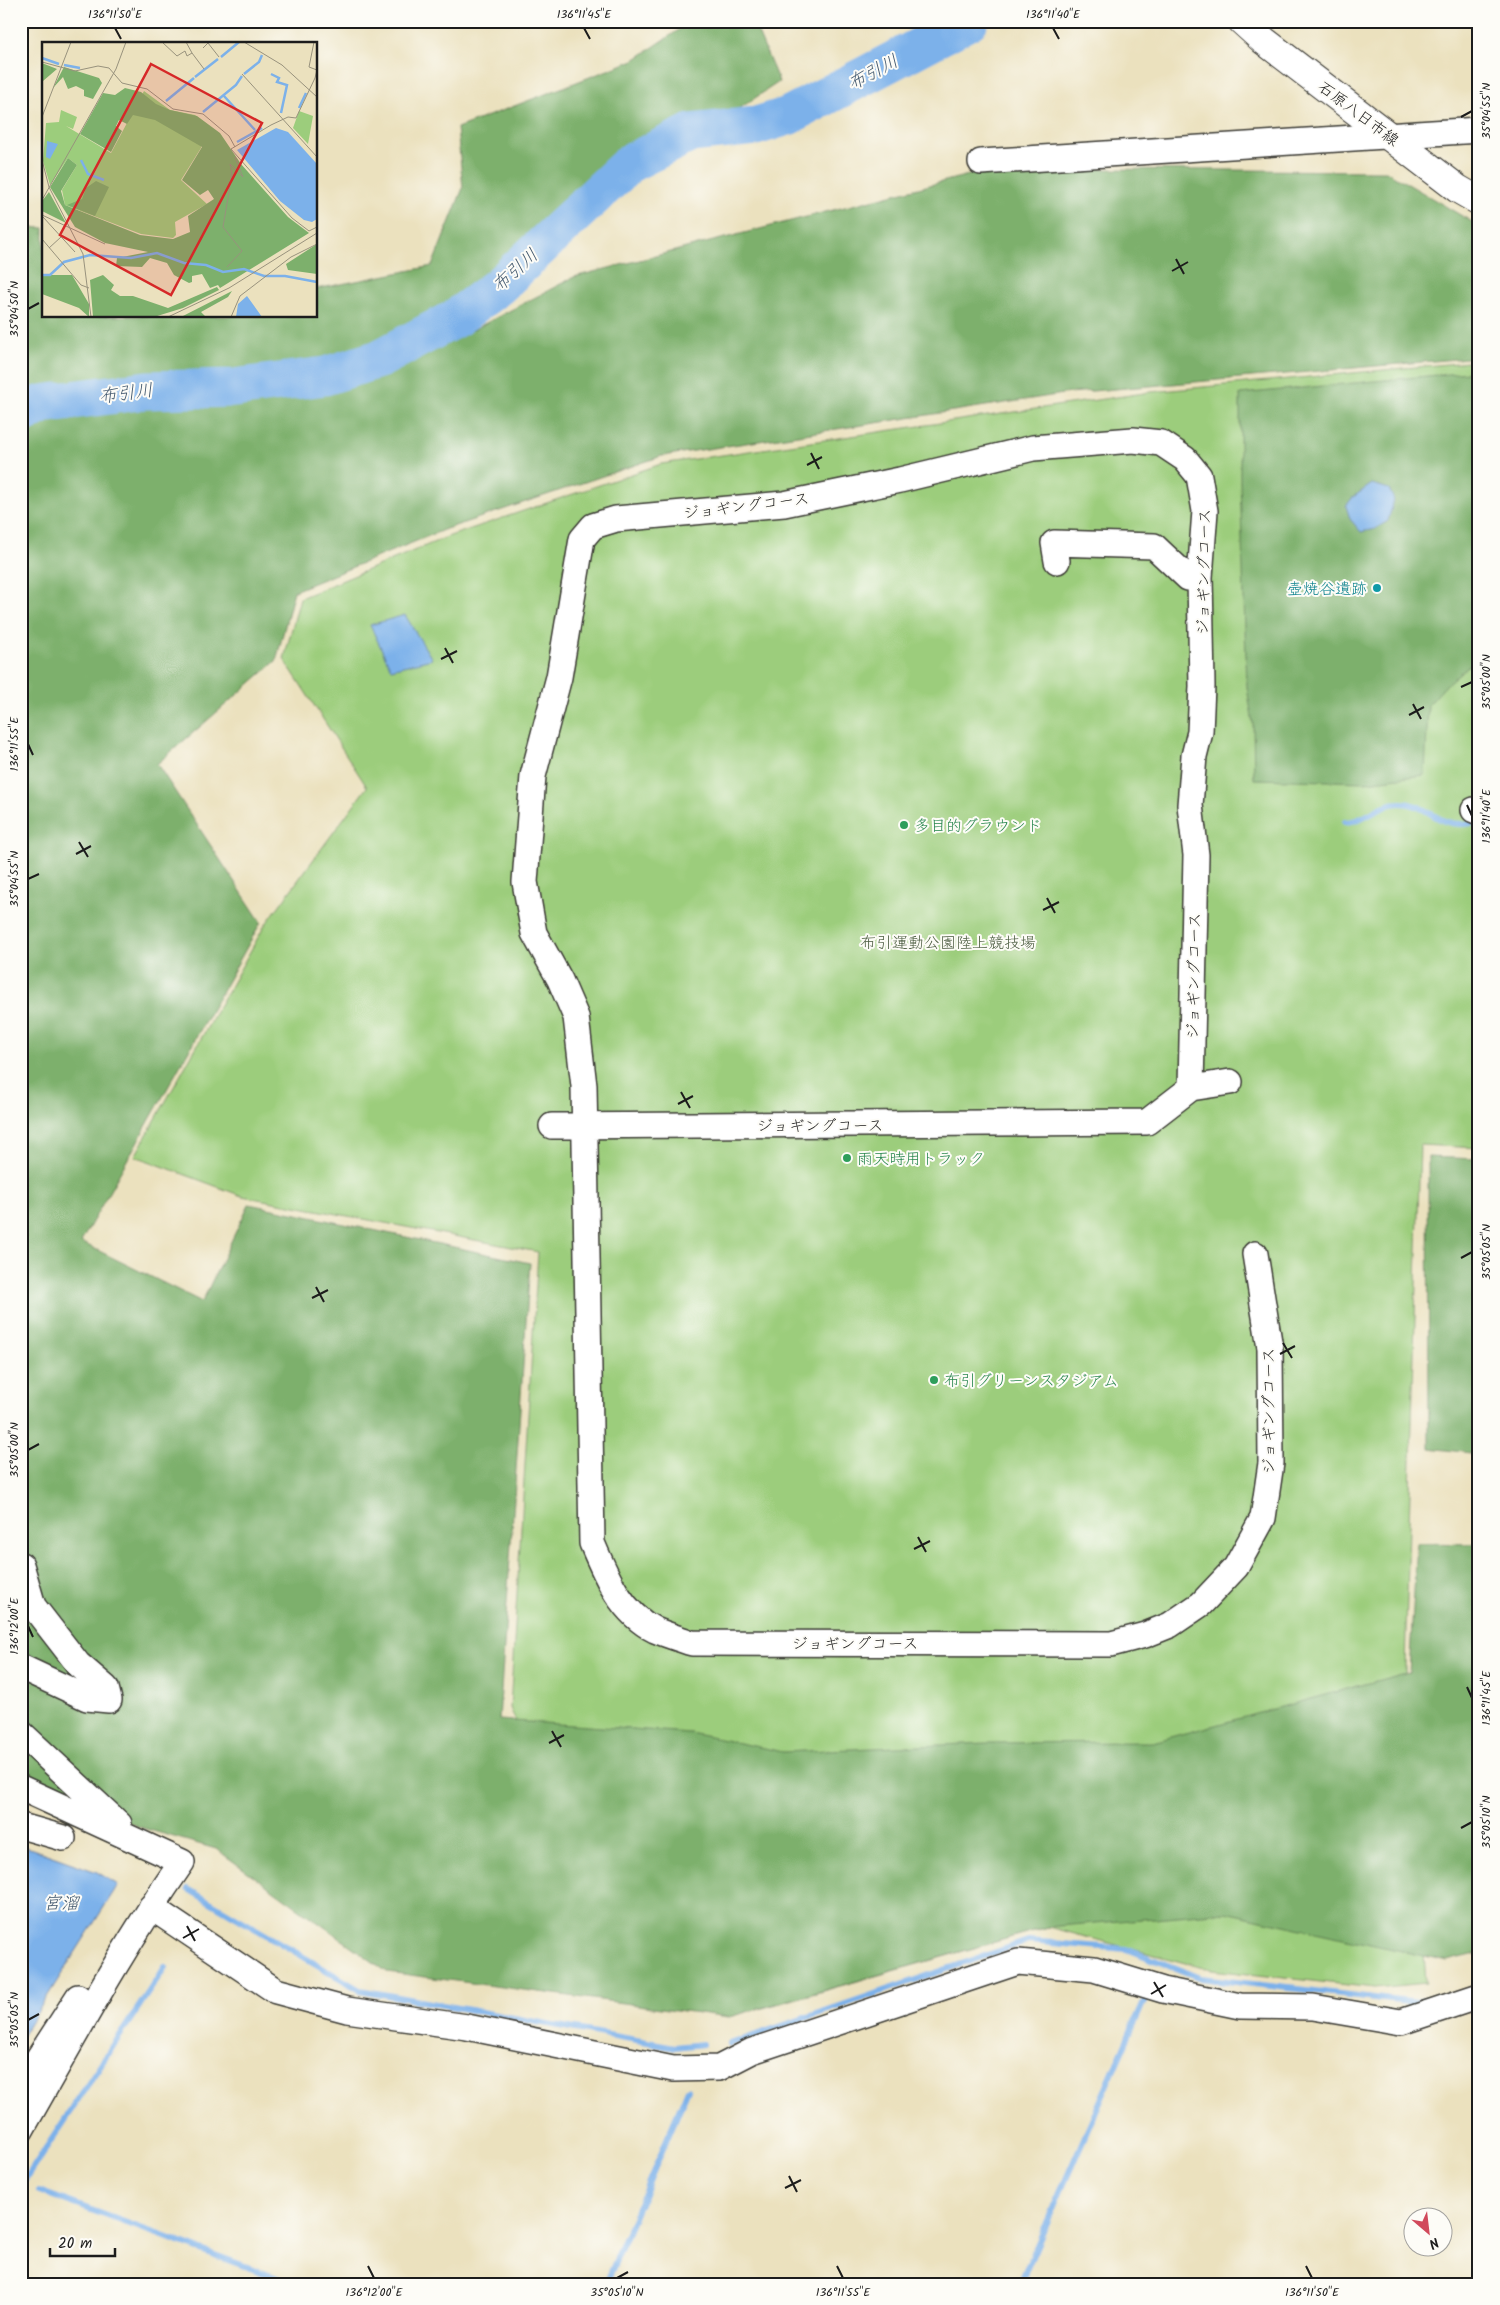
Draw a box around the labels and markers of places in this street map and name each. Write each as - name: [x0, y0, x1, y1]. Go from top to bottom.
- place label: 壺焼谷遺跡: [1287, 577, 1367, 602]
- marker: 壺焼谷遺跡: [1371, 582, 1383, 594]
- place label: 多目的グラウンド: [914, 814, 1042, 839]
- marker: 多目的グラウンド: [898, 819, 910, 831]
- place label: 雨天時用トラック: [857, 1147, 985, 1172]
- marker: 雨天時用トラック: [841, 1152, 853, 1164]
- place label: 布引グリーンスタジアム: [944, 1369, 1119, 1394]
- marker: 布引グリーンスタジアム: [928, 1374, 940, 1386]

